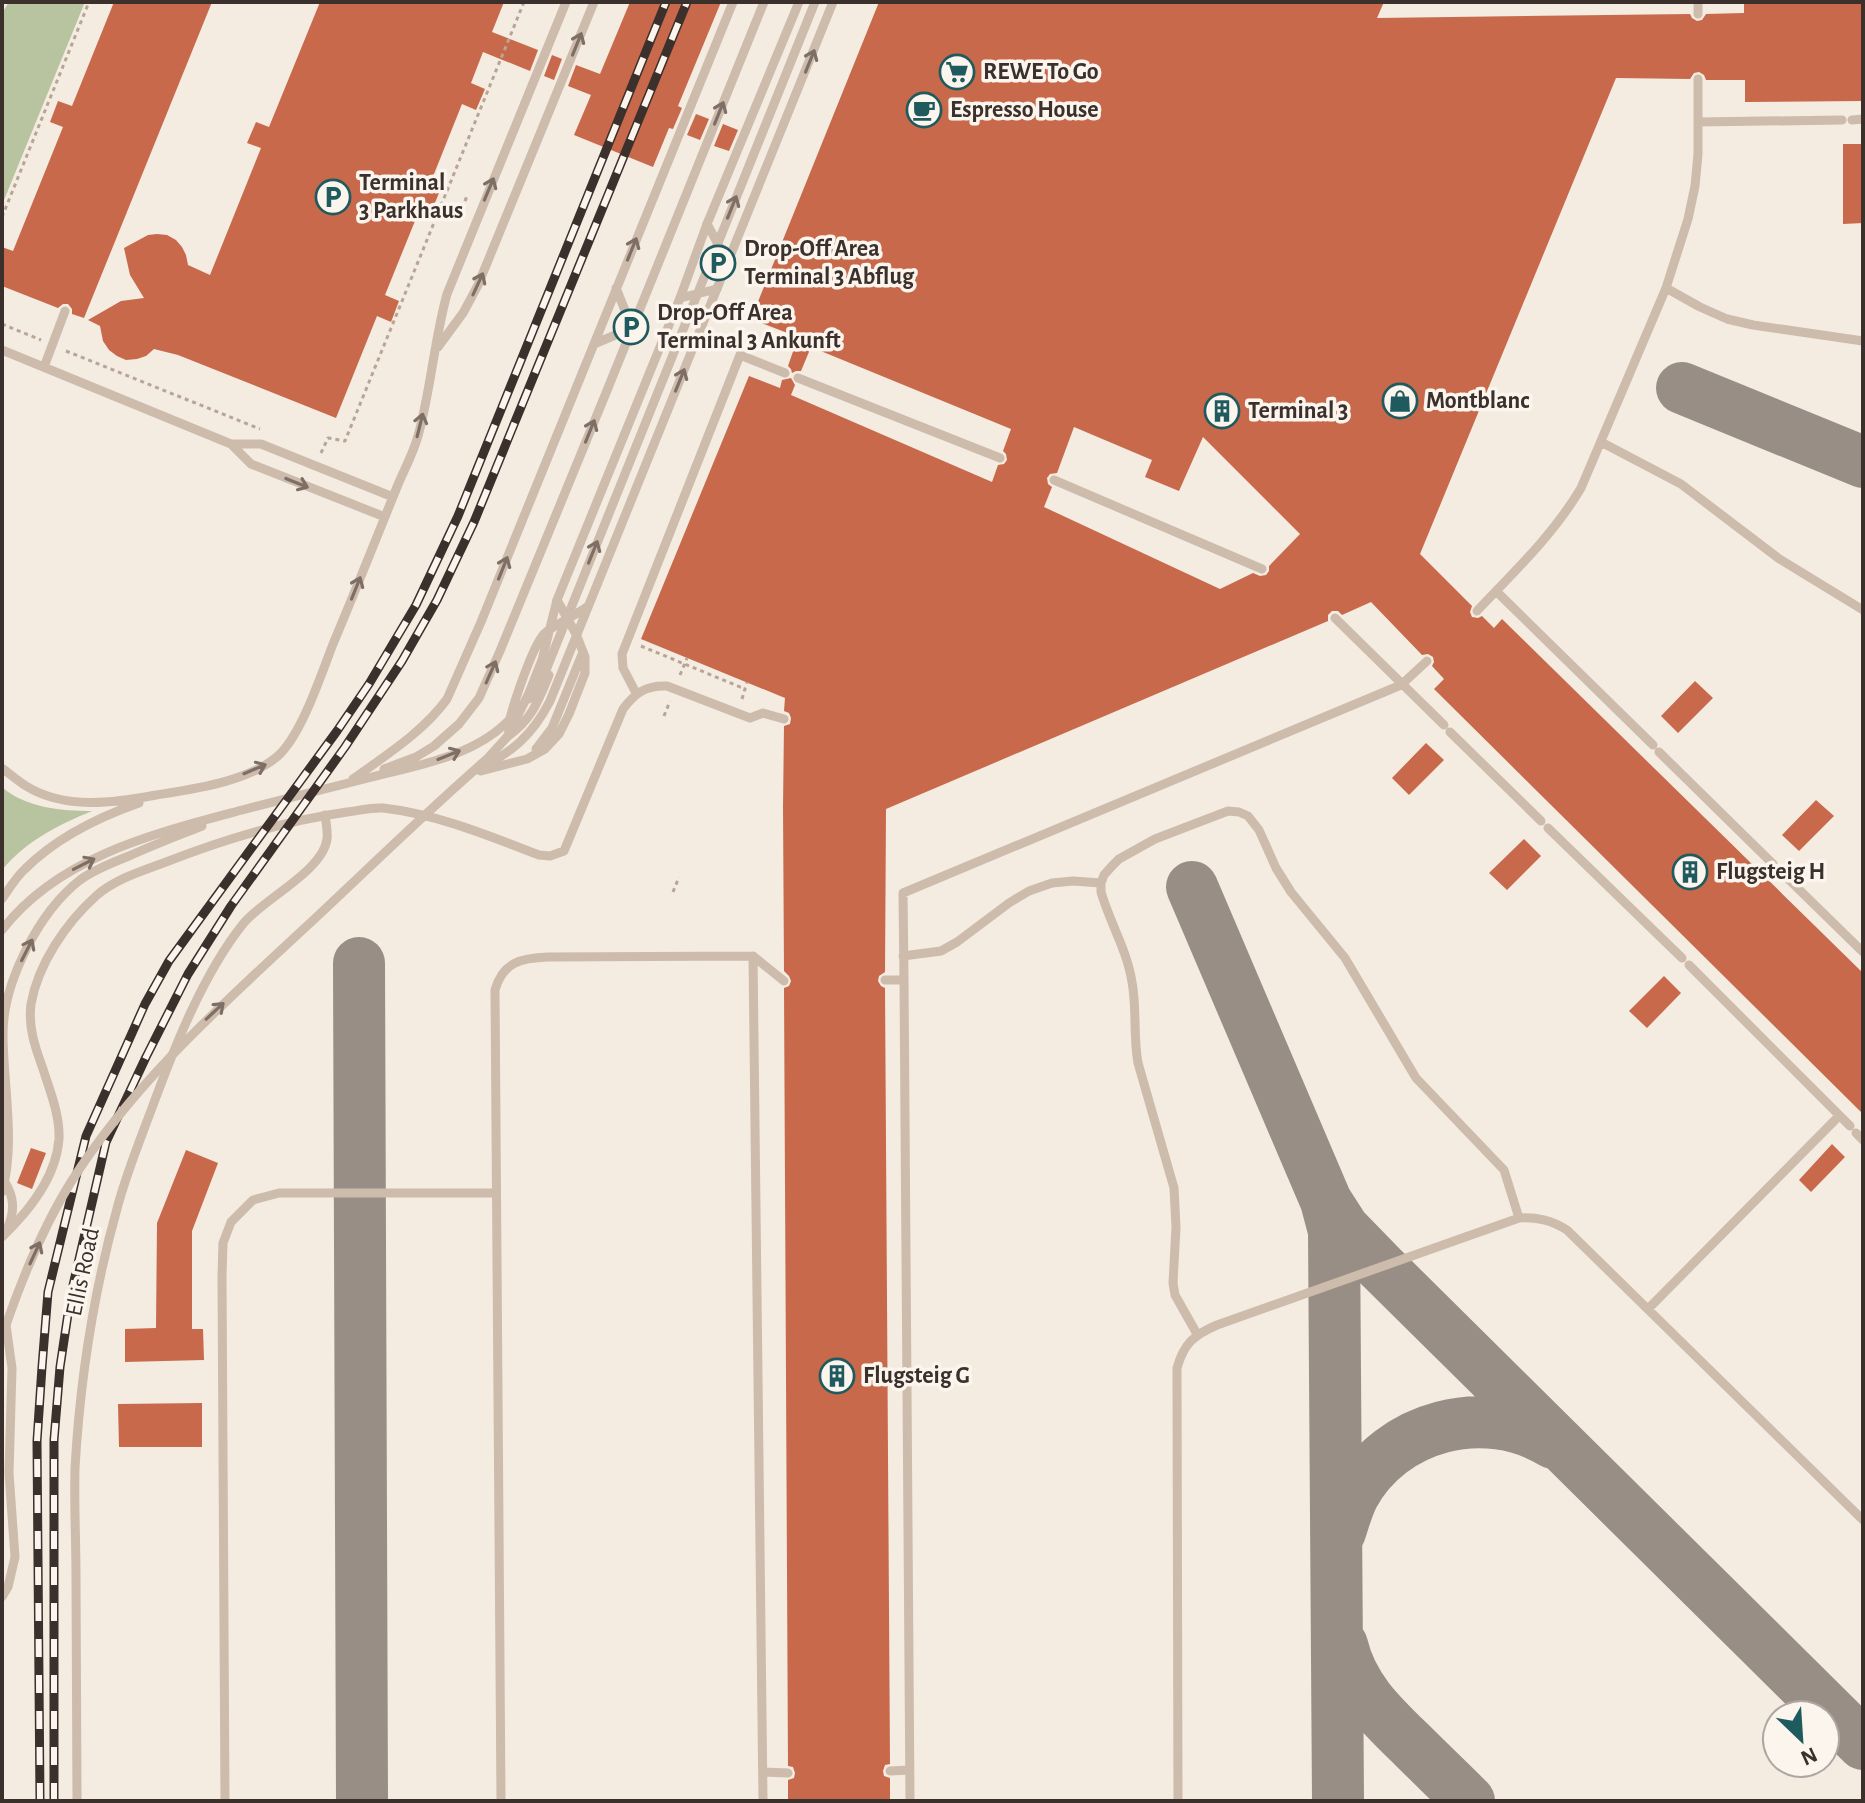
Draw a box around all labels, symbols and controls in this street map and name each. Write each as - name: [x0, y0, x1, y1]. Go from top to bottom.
- one-way arrow: [571, 32, 585, 57]
- one-way arrow: [803, 49, 818, 74]
- supermarket icon: REWE To Go: [938, 53, 976, 91]
- place label: REWE To Go: [983, 60, 1099, 84]
- cafe icon: Espresso House: [905, 91, 943, 129]
- place label: Espresso House: [950, 98, 1098, 122]
- one-way arrow: [713, 101, 728, 126]
- place label: Terminal 3 Parkhaus: [359, 171, 463, 223]
- one-way arrow: [483, 177, 497, 202]
- parking icon: Terminal 3 Parkhaus: [314, 178, 352, 216]
- one-way arrow: [726, 195, 741, 220]
- one-way arrow: [626, 237, 640, 262]
- place label: Drop-Off Area Terminal 3 Abflug: [744, 237, 915, 289]
- parking icon: Drop-Off Area Terminal 3 Abflug: [699, 244, 737, 282]
- one-way arrow: [471, 273, 486, 297]
- place label: Drop-Off Area Terminal 3 Ankunft: [657, 301, 841, 353]
- parking icon: Drop-Off Area Terminal 3 Ankunft: [612, 308, 650, 346]
- one-way arrow: [674, 368, 688, 393]
- shop icon: Montblanc: [1381, 382, 1419, 420]
- place label: Montblanc: [1426, 389, 1529, 413]
- building icon: Terminal 3: [1203, 392, 1241, 430]
- place label: Terminal 3: [1248, 399, 1348, 423]
- one-way arrow: [414, 413, 429, 439]
- one-way arrow: [584, 419, 599, 444]
- one-way arrow: [284, 476, 309, 491]
- one-way arrow: [587, 540, 601, 565]
- one-way arrow: [497, 556, 511, 581]
- one-way arrow: [350, 576, 365, 601]
- one-way arrow: [484, 660, 499, 684]
- one-way arrow: [436, 747, 461, 761]
- one-way arrow: [242, 761, 267, 775]
- building icon: Flugsteig H: [1671, 853, 1709, 891]
- one-way arrow: [71, 856, 95, 872]
- place label: Flugsteig H: [1716, 860, 1825, 884]
- one-way arrow: [20, 939, 35, 963]
- one-way arrow: [205, 1002, 225, 1021]
- street label: Ellis Road: [62, 1226, 104, 1318]
- one-way arrow: [28, 1241, 43, 1265]
- building icon: Flugsteig G: [818, 1357, 856, 1395]
- place label: Flugsteig G: [863, 1364, 970, 1388]
- north arrow: [1761, 1699, 1841, 1779]
- text: N: [1797, 1743, 1821, 1769]

